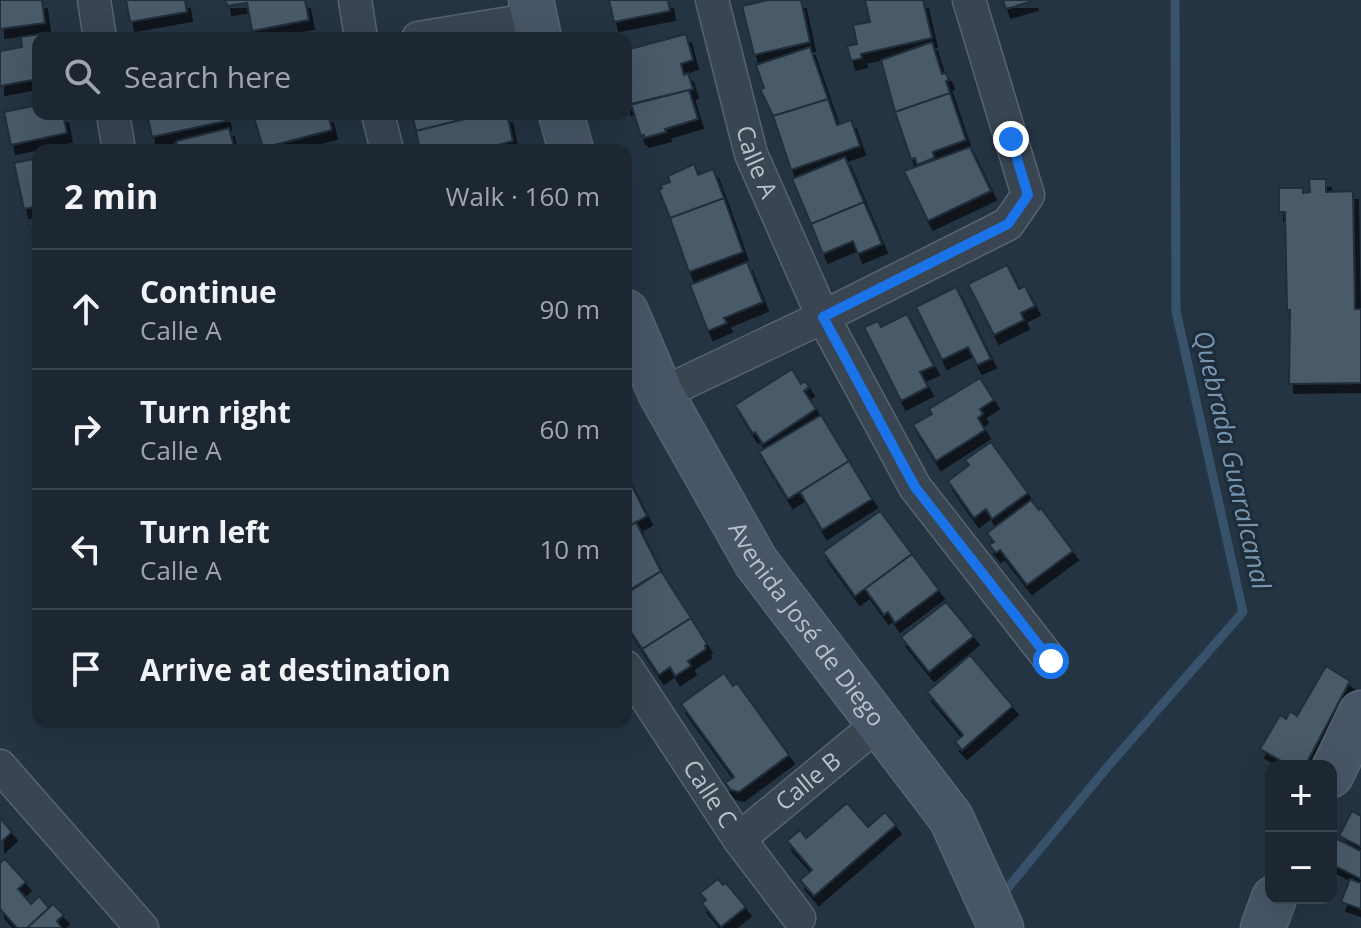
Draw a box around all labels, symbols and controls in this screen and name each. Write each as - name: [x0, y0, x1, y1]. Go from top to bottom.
- search box: [32, 32, 632, 120]
- icon: search: [60, 54, 104, 98]
- text: Search here: [124, 56, 291, 97]
- route end: [993, 121, 1029, 157]
- street label: Calle A: [729, 122, 787, 204]
- text: 2 min: [64, 173, 158, 219]
- text: Walk · 160 m: [446, 178, 600, 214]
- text: Continue: [140, 271, 277, 312]
- icon: ahead: [64, 287, 108, 331]
- text: 90 m: [539, 291, 600, 327]
- text: Calle A: [140, 312, 222, 348]
- water label: Quebrada Guaralcanal: [1186, 327, 1281, 594]
- text: Turn right: [140, 391, 291, 432]
- icon: right: [64, 407, 108, 451]
- text: 60 m: [539, 411, 600, 447]
- text: Calle A: [140, 432, 222, 468]
- text: Turn left: [140, 511, 270, 552]
- street label: Avenida José de Diego: [722, 515, 893, 733]
- icon: left: [64, 527, 108, 571]
- text: 10 m: [539, 531, 600, 567]
- text: Calle A: [140, 552, 222, 588]
- route start: [1033, 643, 1069, 679]
- icon: arrive: [64, 647, 108, 691]
- text: Arrive at destination: [140, 649, 451, 690]
- street label: Calle B: [768, 744, 847, 817]
- street label: Calle C: [676, 753, 745, 834]
- map controls: [1265, 760, 1337, 904]
- button: +: [1265, 760, 1337, 832]
- button: −: [1265, 832, 1337, 904]

